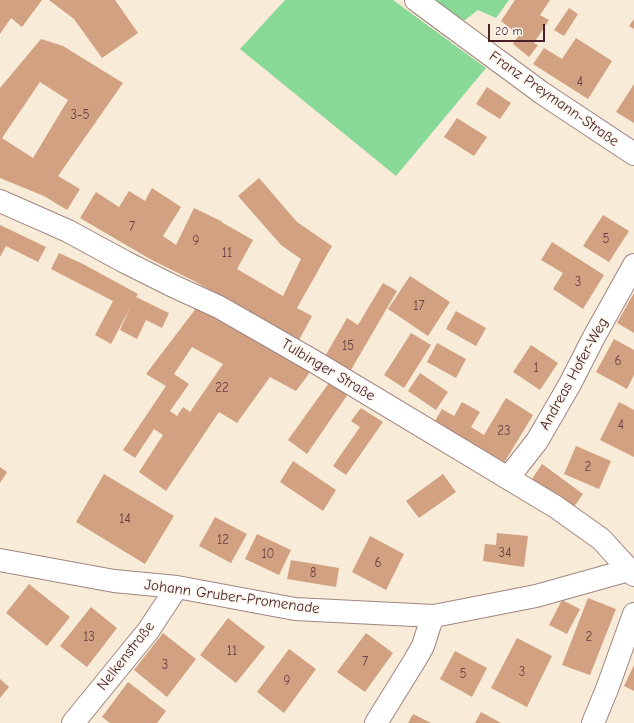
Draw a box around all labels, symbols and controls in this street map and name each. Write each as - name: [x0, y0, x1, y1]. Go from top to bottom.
- scale bar: [490, 16, 547, 42]
- text: 20 m: [495, 24, 523, 38]
- street label: Franz Preymann-Straße: [486, 47, 622, 151]
- house number: 4: [577, 74, 583, 90]
- house number: 3-5: [71, 107, 89, 123]
- house number: 7: [129, 219, 135, 235]
- house number: 5: [602, 231, 610, 247]
- house number: 9: [193, 233, 199, 249]
- house number: 11: [222, 245, 232, 261]
- house number: 3: [575, 274, 581, 290]
- house number: 17: [413, 298, 425, 314]
- street label: Andreas Hofer-Weg: [536, 315, 612, 433]
- street label: Tulbinger Straße: [278, 335, 378, 405]
- house number: 15: [342, 338, 354, 354]
- house number: 6: [614, 353, 622, 369]
- house number: 1: [533, 360, 539, 376]
- house number: 22: [215, 380, 229, 396]
- house number: 4: [618, 417, 624, 433]
- house number: 23: [497, 423, 511, 439]
- house number: 2: [585, 459, 591, 475]
- house number: 14: [119, 511, 131, 527]
- house number: 12: [217, 532, 229, 548]
- house number: 34: [499, 545, 511, 561]
- house number: 10: [261, 546, 275, 562]
- house number: 6: [374, 555, 382, 571]
- house number: 8: [310, 565, 316, 581]
- street label: Johann Gruber-Promenade: [143, 576, 321, 618]
- street label: Nelkenstraße: [93, 618, 159, 694]
- house number: 13: [83, 629, 95, 645]
- house number: 2: [586, 629, 592, 645]
- house number: 11: [227, 643, 237, 659]
- house number: 7: [362, 654, 368, 670]
- house number: 3: [162, 657, 168, 673]
- house number: 3: [519, 664, 525, 680]
- house number: 5: [459, 666, 467, 682]
- house number: 9: [284, 673, 290, 689]

